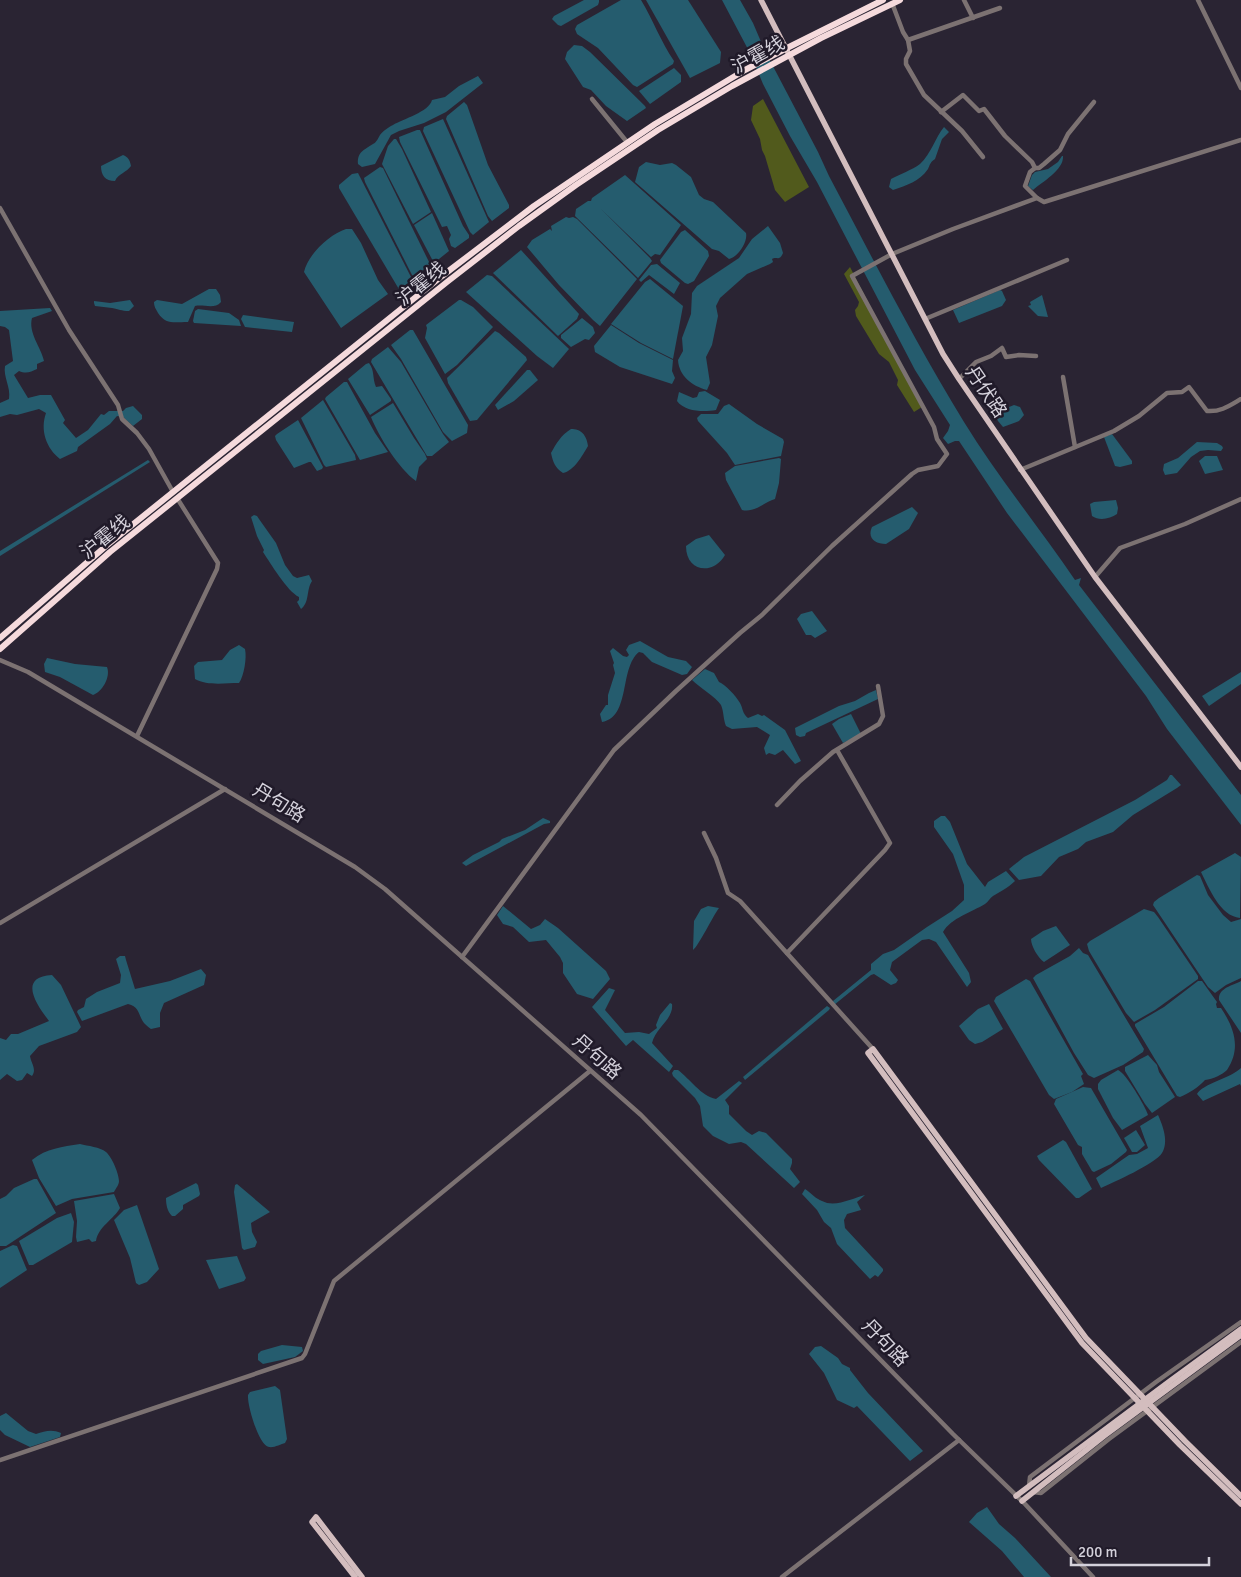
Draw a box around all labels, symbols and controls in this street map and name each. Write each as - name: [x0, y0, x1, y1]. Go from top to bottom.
- street label: 沪霍线: [727, 31, 789, 79]
- street label: 沪霍线: [391, 257, 451, 311]
- street label: 丹伏路: [960, 362, 1012, 422]
- street label: 沪霍线: [75, 510, 135, 564]
- street label: 丹句路: [248, 778, 310, 828]
- street label: 丹句路: [568, 1029, 626, 1085]
- street label: 丹句路: [857, 1314, 913, 1372]
- scale bar: [1071, 1534, 1208, 1566]
- text: 200 m: [1078, 1543, 1118, 1561]

